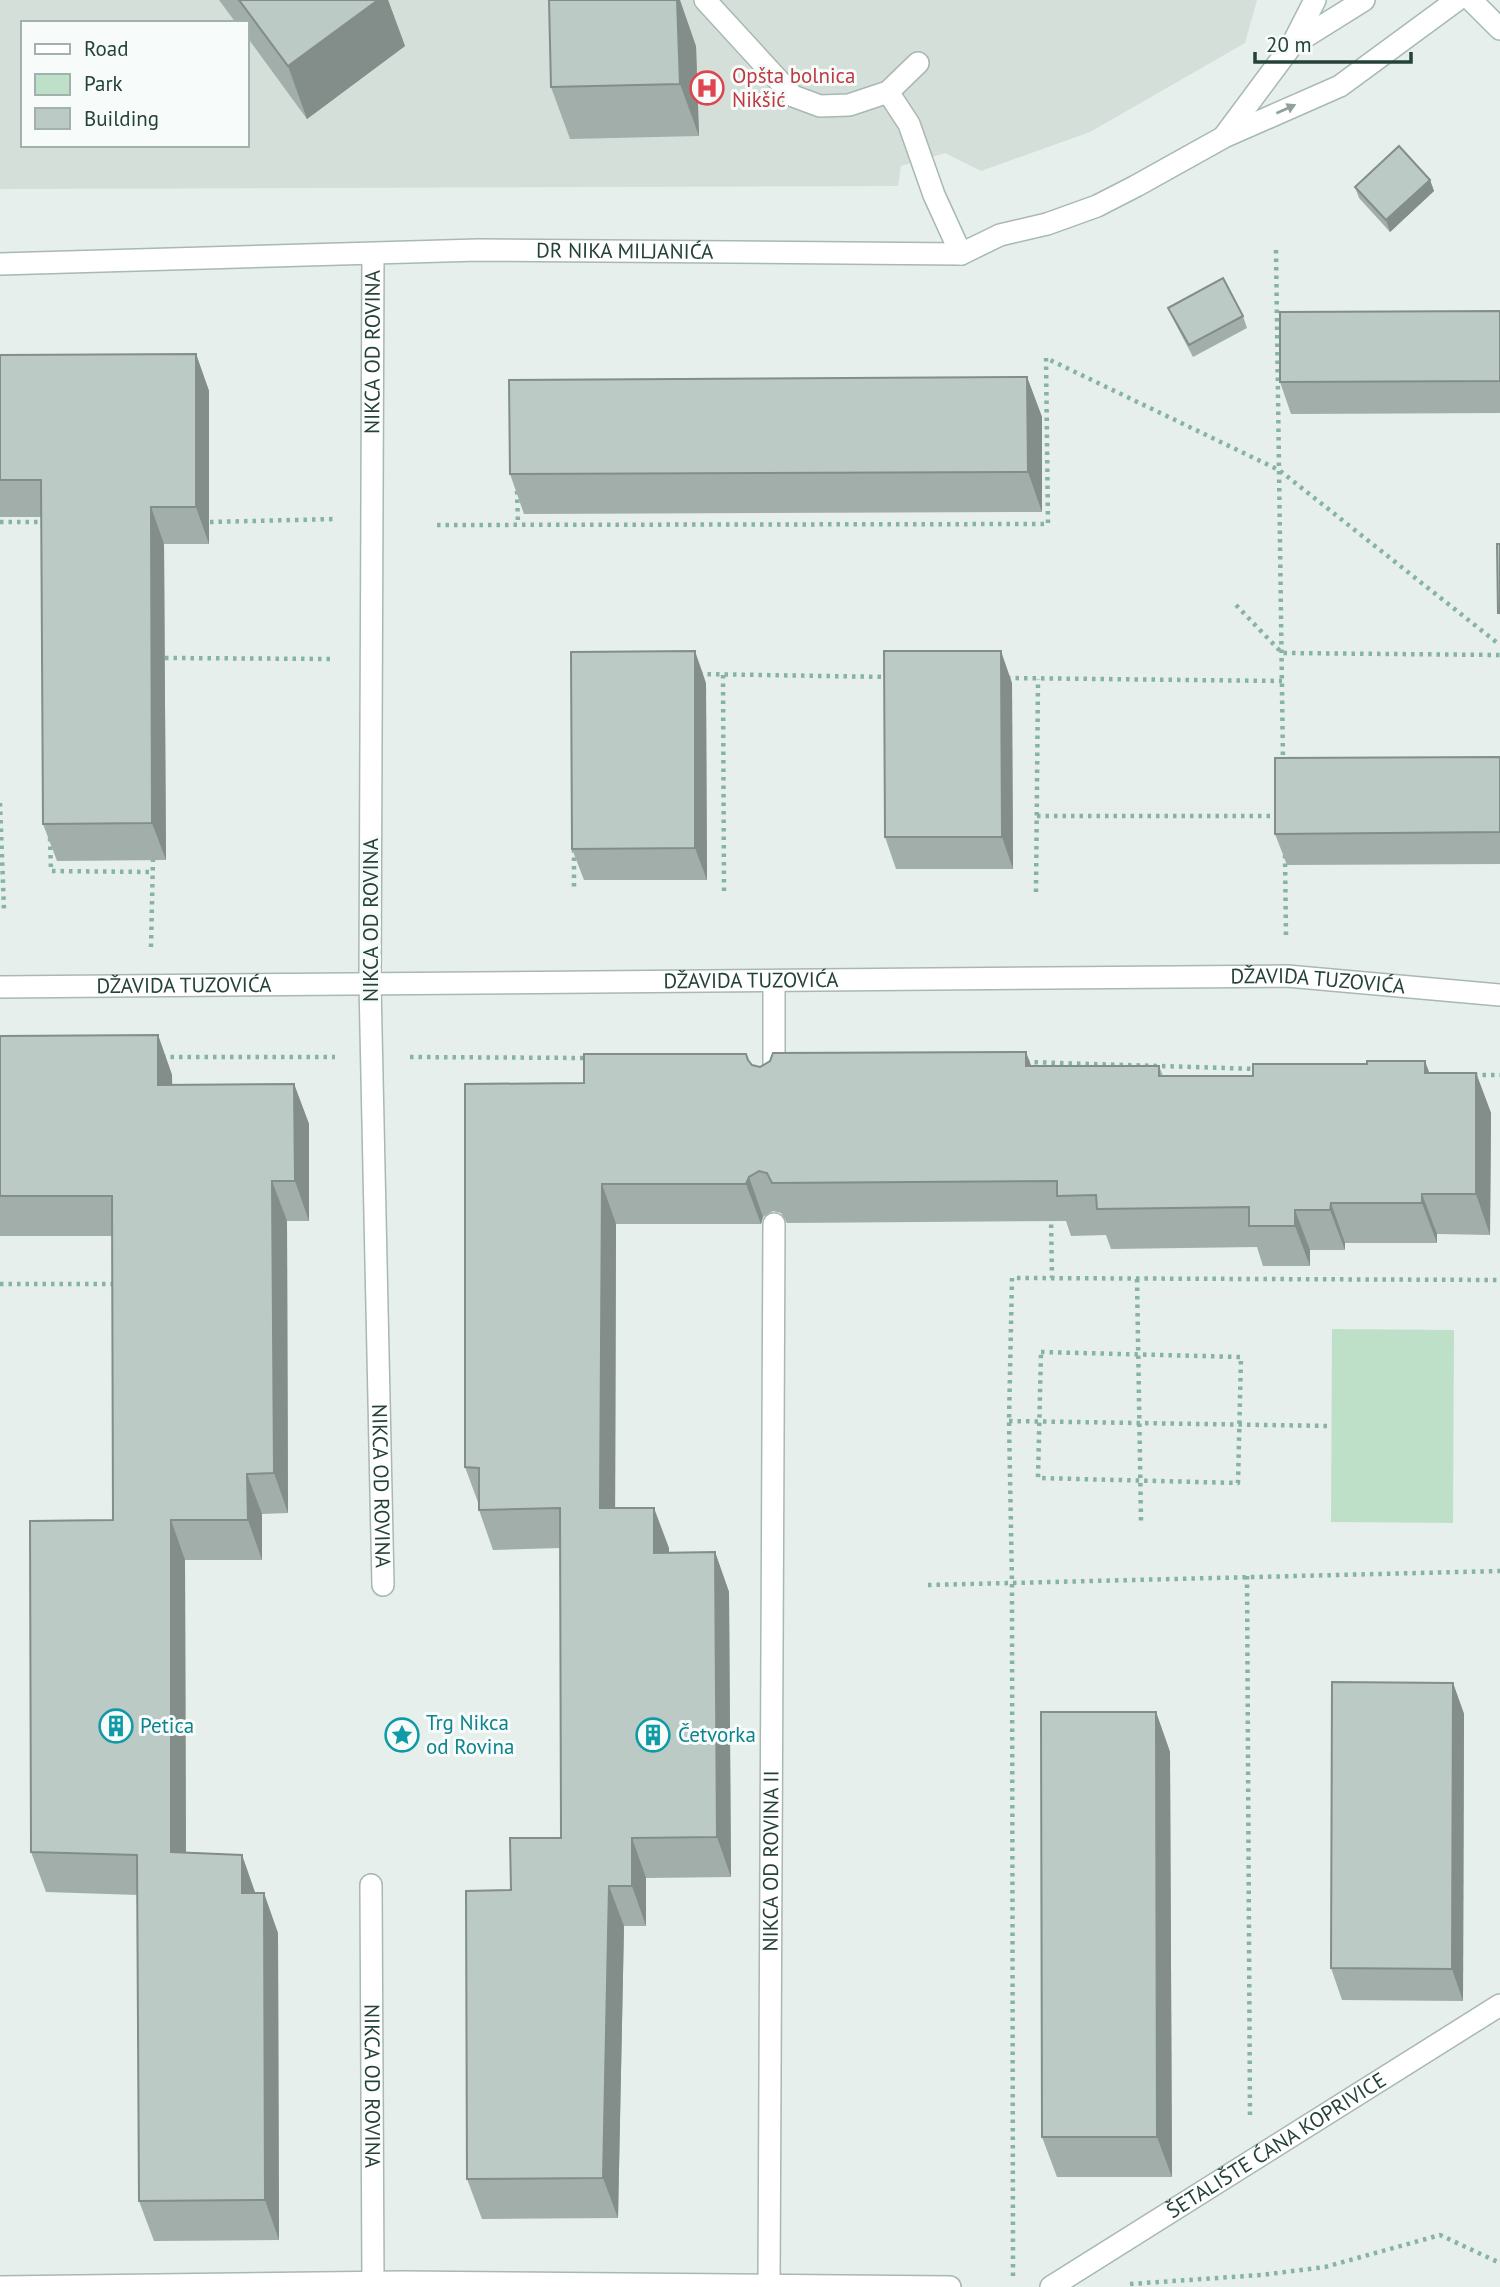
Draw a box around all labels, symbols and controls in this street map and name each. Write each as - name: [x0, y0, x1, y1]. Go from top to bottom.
- legend: [21, 21, 248, 147]
- scale bar: [1255, 21, 1411, 65]
- text: 20 m: [1266, 31, 1312, 58]
- text: Road: [84, 35, 128, 62]
- place label: Opšta bolnica Nikšić: [732, 62, 855, 113]
- hospital icon: Opšta bolnica Nikšić: [688, 69, 726, 107]
- text: Park: [84, 70, 123, 97]
- one-way arrow: [1276, 103, 1296, 115]
- text: Building: [84, 105, 159, 132]
- street label: DR NIKA MILJANIĆA: [536, 236, 714, 265]
- street label: NIKCA OD ROVINA: [358, 269, 386, 434]
- street label: NIKCA OD ROVINA: [357, 837, 384, 1002]
- street label: DŽAVIDA TUZOVIĆA: [1230, 962, 1407, 1000]
- street label: DŽAVIDA TUZOVIĆA: [663, 966, 839, 994]
- street label: DŽAVIDA TUZOVIĆA: [96, 971, 272, 999]
- street label: NIKCA OD ROVINA: [366, 1404, 397, 1569]
- building icon: Petica: [97, 1707, 135, 1745]
- place label: Trg Nikca od Rovina: [426, 1709, 514, 1760]
- place label: Petica: [140, 1712, 194, 1739]
- place icon: Trg Nikca od Rovina: [383, 1716, 421, 1754]
- building icon: Četvorka: [634, 1716, 672, 1754]
- place label: Četvorka: [678, 1721, 756, 1748]
- street label: NIKCA OD ROVINA II: [757, 1770, 784, 1952]
- street label: NIKCA OD ROVINA: [359, 2004, 386, 2169]
- street label: ŠETALIŠTE ĆANA KOPRIVICE: [1161, 2066, 1391, 2224]

